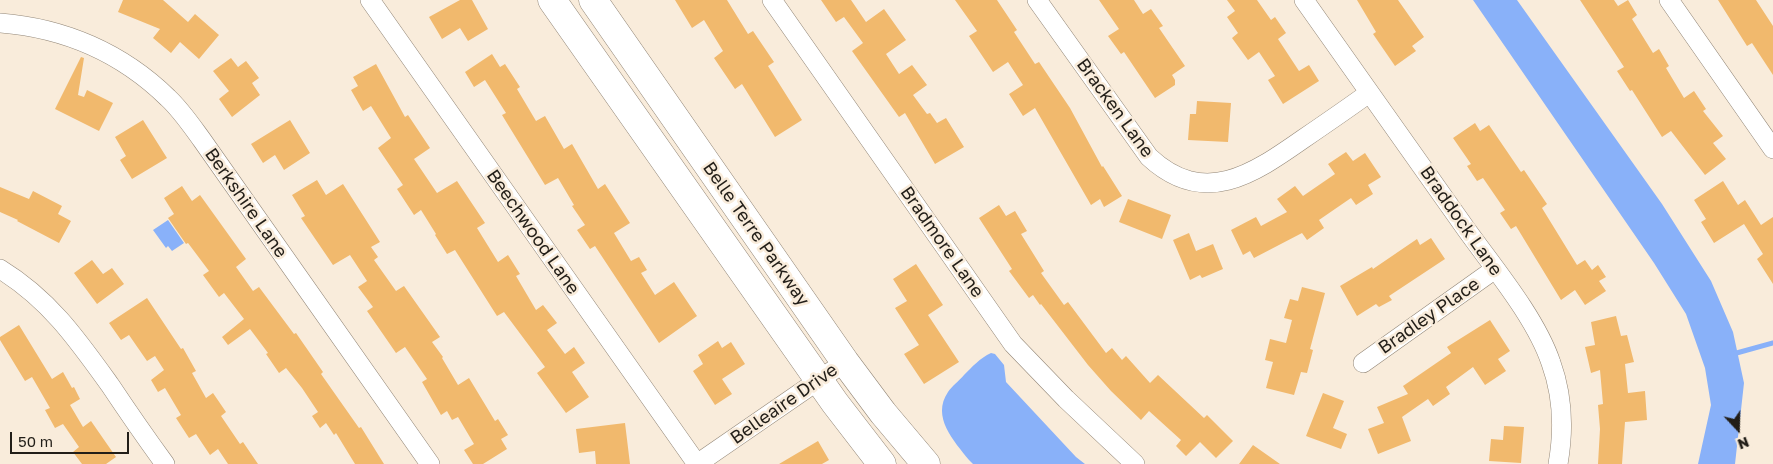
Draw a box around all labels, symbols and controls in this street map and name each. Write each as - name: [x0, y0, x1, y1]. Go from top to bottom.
- street label: Bracken Lane: [1072, 54, 1158, 162]
- street label: Berkshire Lane: [200, 144, 292, 262]
- street label: Belle Terre Parkway: [698, 158, 814, 310]
- street label: Braddock Lane: [1415, 162, 1507, 280]
- street label: Beechwood Lane: [482, 165, 584, 299]
- street label: Bradmore Lane: [896, 182, 988, 302]
- street label: Bradley Place: [1374, 273, 1484, 359]
- street label: Belleaire Drive: [726, 359, 842, 449]
- north arrow: [1713, 404, 1763, 454]
- scale bar: [12, 422, 131, 454]
- text: 50 m: [18, 432, 53, 450]
- text: N: [1736, 434, 1752, 453]

